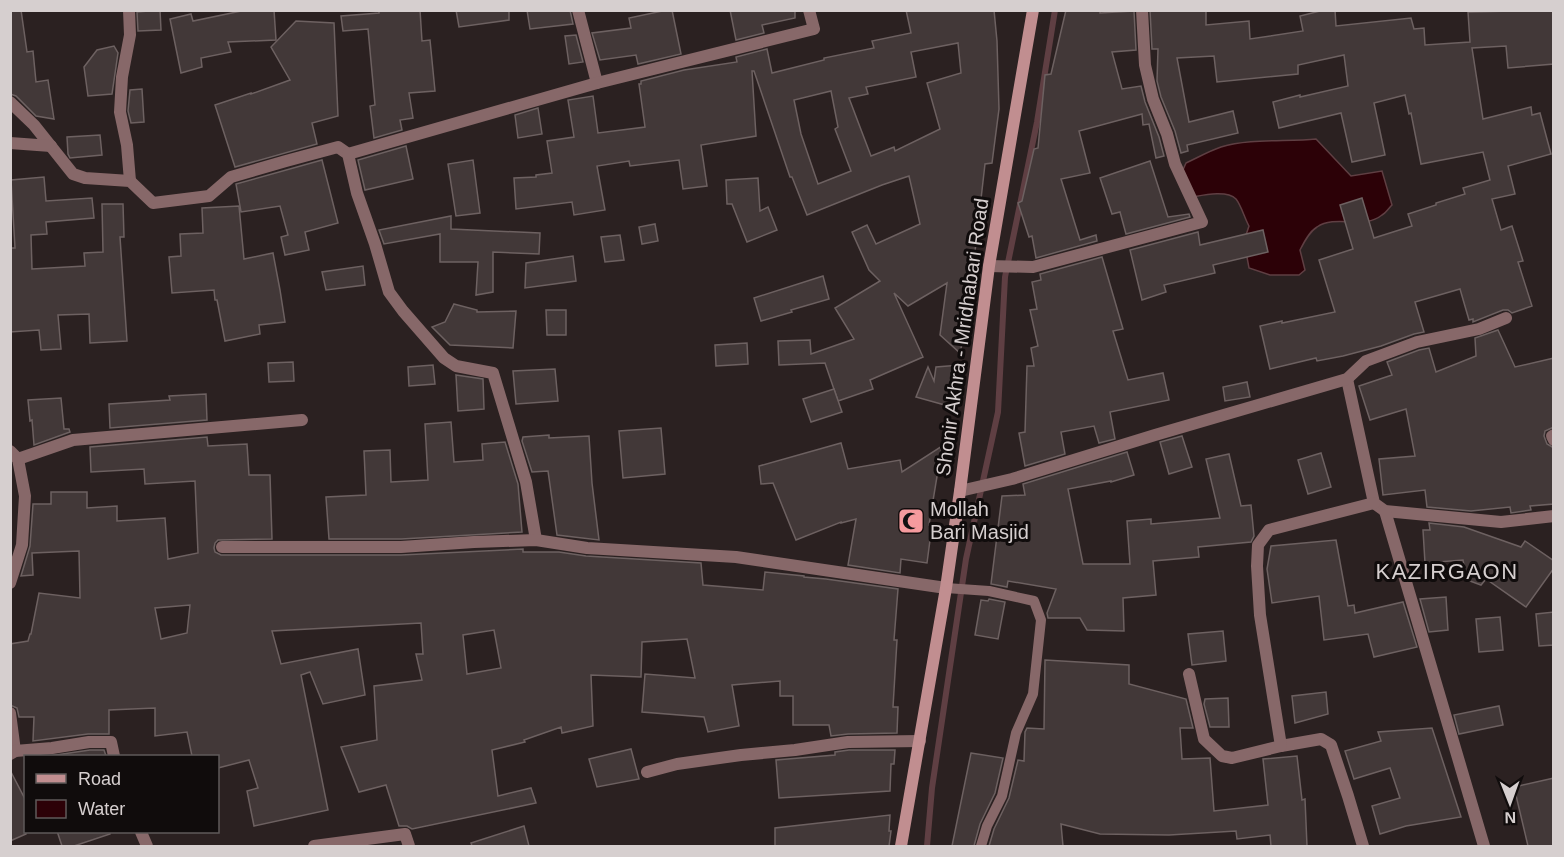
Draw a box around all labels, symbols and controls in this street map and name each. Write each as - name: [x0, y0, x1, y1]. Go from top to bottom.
- street label: Shonir Akhra - Mridhabari Road: [932, 197, 992, 477]
- place label: Mollah Bari Masjid: [930, 498, 1029, 543]
- mosque icon: Mollah Bari Masjid: [896, 506, 926, 536]
- district label: KAZIRGAON: [1375, 559, 1519, 584]
- legend: [24, 755, 219, 833]
- text: Road: [78, 769, 121, 789]
- north arrow: [1480, 773, 1540, 833]
- text: Water: [78, 799, 125, 819]
- text: N: [1504, 809, 1516, 826]

